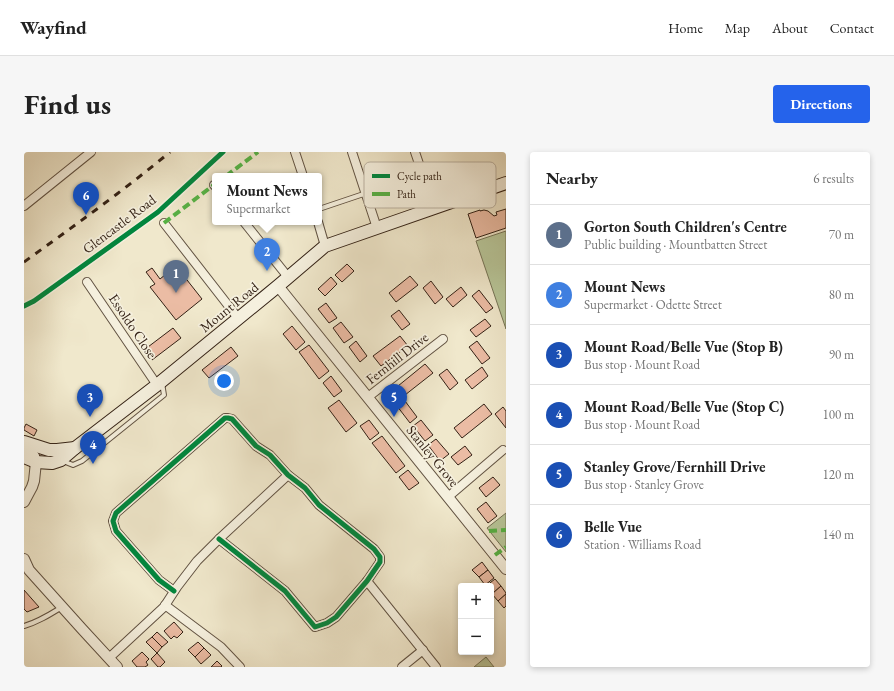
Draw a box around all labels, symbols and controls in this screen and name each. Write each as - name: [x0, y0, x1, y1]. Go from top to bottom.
- text: Wayfind: [20, 15, 87, 40]
- text: Home: [668, 19, 703, 37]
- text: Map: [725, 19, 750, 37]
- text: About: [772, 19, 808, 37]
- text: Contact: [830, 19, 874, 37]
- button: Directions: [773, 85, 870, 123]
- text: Find us: [24, 86, 111, 122]
- legend: [364, 162, 496, 208]
- text: Nearby: [546, 167, 598, 189]
- text: Cycle path: [397, 169, 442, 183]
- text: 6 results: [813, 170, 854, 187]
- popup: [212, 173, 322, 225]
- text: Mount News: [226, 181, 308, 200]
- pin: 6: [73, 182, 99, 215]
- text: Path: [397, 187, 416, 201]
- street label: Glencastle Road: [79, 190, 160, 257]
- text: Supermarket: [226, 200, 290, 217]
- text: Gorton South Children's Centre: [584, 217, 787, 236]
- text: 1: [556, 226, 562, 243]
- text: 70 m: [829, 226, 854, 243]
- text: Public building · Mountbatten Street: [584, 236, 767, 253]
- pin: 2: [254, 238, 280, 271]
- pin: 1: [163, 260, 189, 293]
- street label: Mount Road: [196, 277, 263, 336]
- text: Mount News: [584, 277, 665, 296]
- text: 2: [556, 286, 562, 303]
- text: 80 m: [829, 286, 854, 303]
- street label: Essoldo Close: [105, 290, 161, 362]
- text: Supermarket · Odette Street: [584, 296, 722, 313]
- street label: Fernhill Drive: [362, 328, 432, 388]
- text: Mount Road/Belle Vue (Stop B): [584, 337, 783, 356]
- text: 3: [556, 346, 562, 363]
- text: 90 m: [829, 346, 854, 363]
- text: Bus stop · Mount Road: [584, 356, 700, 373]
- your location: [214, 371, 234, 391]
- pin: 3: [77, 384, 103, 417]
- pin: 5: [381, 384, 407, 417]
- text: Mount Road/Belle Vue (Stop C): [584, 397, 784, 416]
- text: 4: [556, 406, 562, 423]
- text: 100 m: [823, 406, 854, 423]
- text: Bus stop · Mount Road: [584, 416, 700, 433]
- street label: Stanley Grove: [403, 421, 464, 491]
- pin: 4: [80, 431, 106, 464]
- text: Stanley Grove/Fernhill Drive: [584, 457, 765, 476]
- text: 5: [556, 466, 562, 483]
- text: 120 m: [823, 466, 854, 483]
- text: Bus stop · Stanley Grove: [584, 476, 704, 493]
- text: Belle Vue: [584, 517, 642, 536]
- text: 6: [556, 526, 562, 543]
- text: 140 m: [823, 526, 854, 543]
- text: Station · Williams Road: [584, 536, 701, 553]
- map controls: [458, 583, 494, 655]
- button: +: [458, 583, 494, 619]
- button: −: [458, 619, 494, 655]

